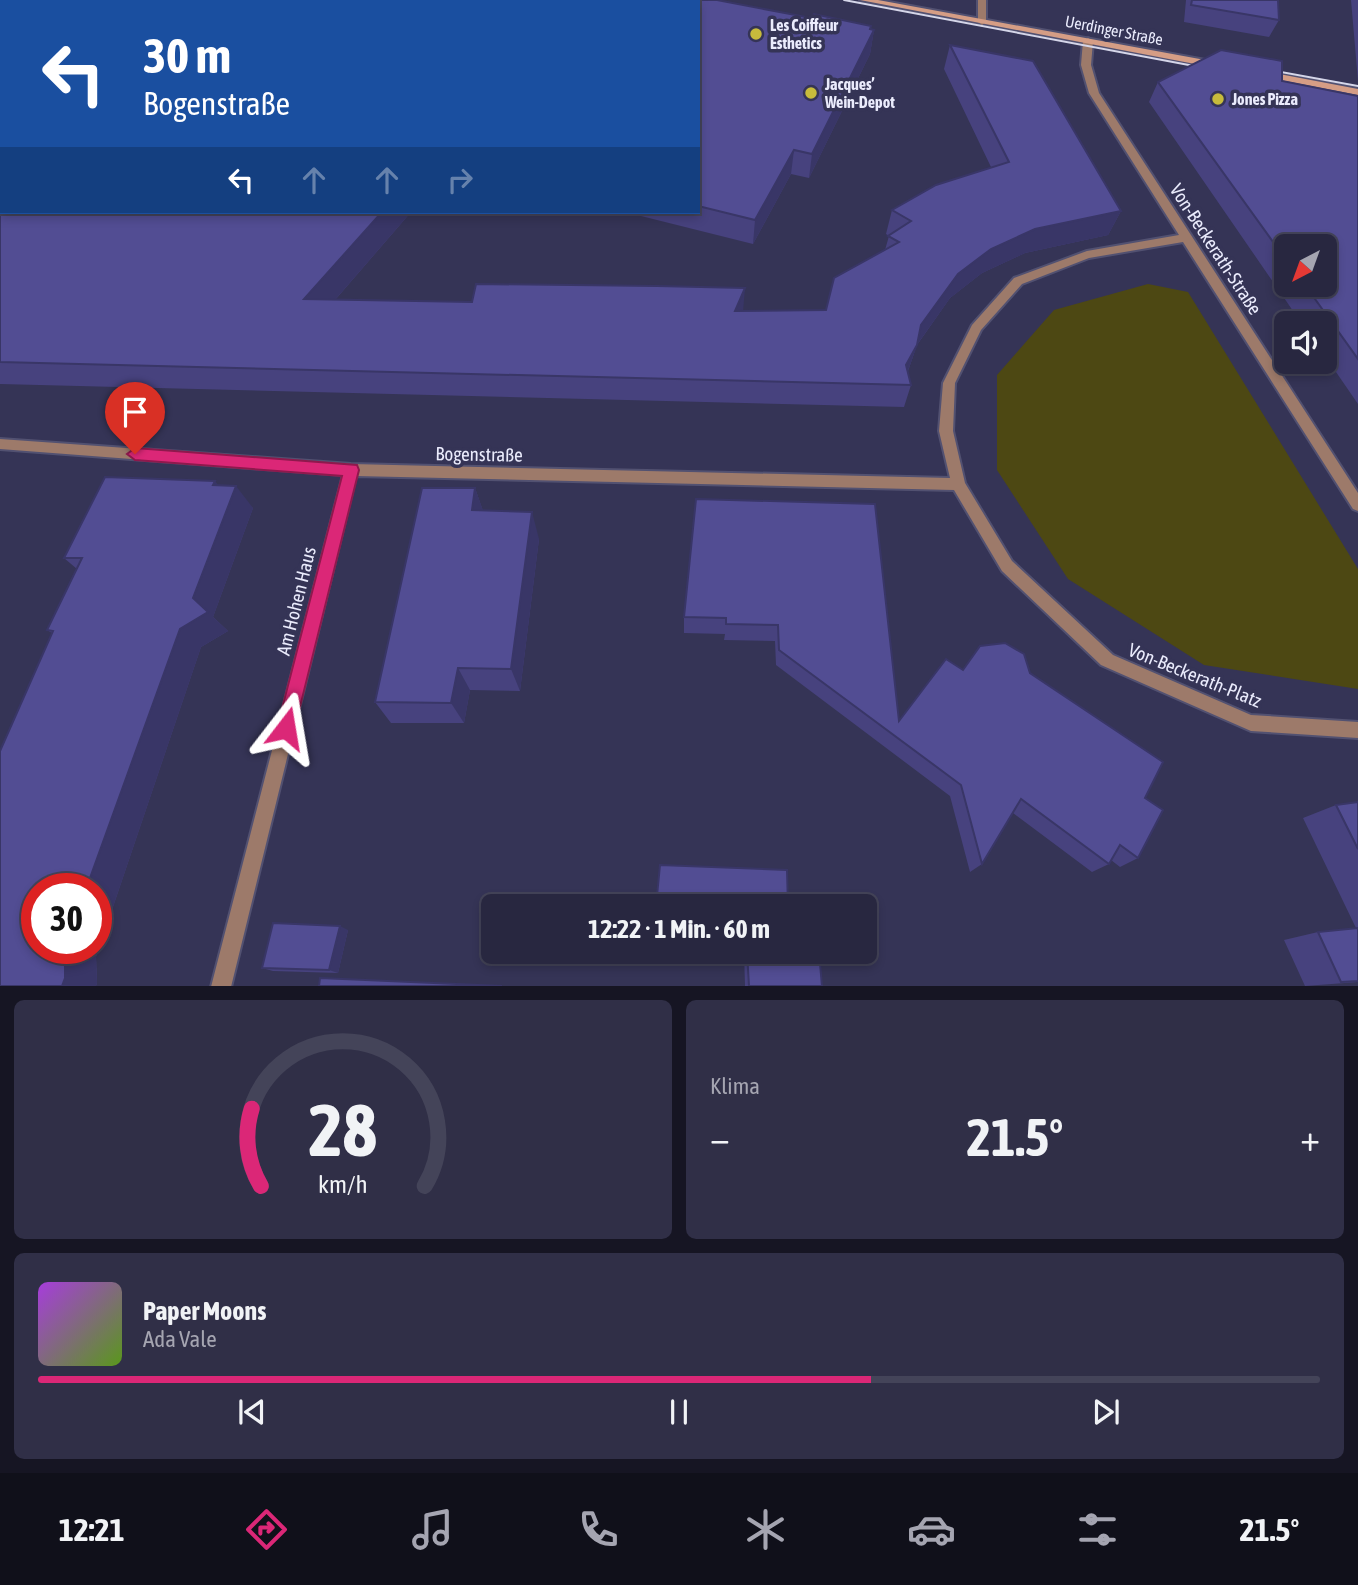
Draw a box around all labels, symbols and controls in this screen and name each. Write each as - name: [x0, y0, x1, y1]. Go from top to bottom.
- street label: Uerdinger Straße: [1063, 12, 1164, 49]
- place label: Les Coiffeur Esthetics: [770, 16, 838, 52]
- marker: Les Coiffeur Esthetics: [748, 26, 764, 42]
- text: 30 m: [143, 27, 231, 83]
- icon: left: [28, 28, 119, 119]
- place label: Jacques’ Wein-Depot: [824, 75, 895, 111]
- text: Bogenstraße: [143, 85, 290, 122]
- marker: Jacques’ Wein-Depot: [803, 85, 819, 101]
- place label: Jones Pizza: [1231, 90, 1298, 108]
- marker: Jones Pizza: [1210, 91, 1226, 107]
- icon: left: [222, 161, 260, 199]
- icon: ahead: [295, 161, 333, 199]
- icon: ahead: [368, 161, 406, 199]
- icon: right: [441, 161, 479, 199]
- street label: Von-Beckerath-Straße: [1166, 180, 1266, 318]
- north arrow: [1274, 234, 1337, 298]
- map controls: [1274, 234, 1337, 374]
- button: sound: [1274, 311, 1337, 374]
- pin: [105, 382, 165, 454]
- icon: arrive: [116, 393, 154, 431]
- street label: Bogenstraße: [435, 442, 523, 466]
- street label: Am Hohen Haus: [272, 544, 320, 658]
- street label: Von-Beckerath-Platz: [1125, 638, 1265, 712]
- position arrow: [249, 691, 323, 765]
- speed limit sign: 30: [21, 873, 112, 964]
- text: 12:22 · 1 Min. · 60 m: [588, 914, 770, 944]
- text: Klima: [710, 1073, 760, 1099]
- text: 28: [309, 1088, 377, 1171]
- text: 21.5°: [967, 1107, 1063, 1167]
- text: −: [710, 1116, 730, 1159]
- text: +: [1300, 1116, 1320, 1159]
- text: km/h: [318, 1169, 368, 1197]
- text: Paper Moons: [143, 1296, 266, 1326]
- text: Ada Vale: [143, 1326, 217, 1352]
- icon: previous: [233, 1393, 271, 1431]
- icon: pause: [660, 1393, 698, 1431]
- icon: next: [1087, 1393, 1125, 1431]
- icon: directions: [242, 1505, 291, 1554]
- icon: music: [408, 1505, 457, 1554]
- icon: phone: [574, 1505, 623, 1554]
- icon: climate: [741, 1505, 790, 1554]
- icon: car: [907, 1505, 956, 1554]
- icon: filters: [1073, 1505, 1122, 1554]
- text: 12:21: [59, 1511, 125, 1548]
- text: 21.5°: [1240, 1511, 1299, 1548]

